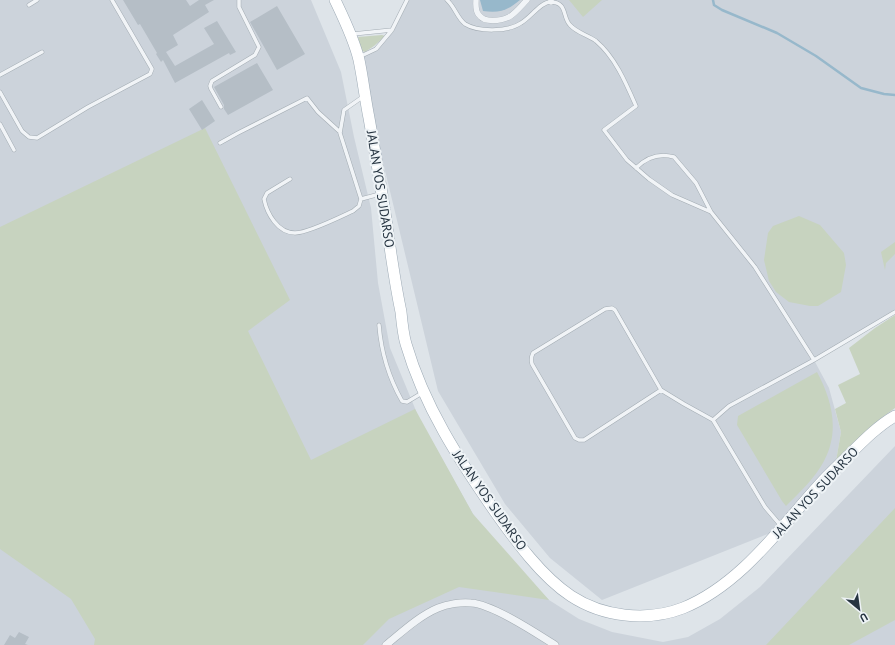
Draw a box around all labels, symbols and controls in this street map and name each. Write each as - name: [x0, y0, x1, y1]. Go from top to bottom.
- street label: JALAN YOS SUDARSO: [363, 128, 398, 249]
- street label: JALAN YOS SUDARSO: [768, 443, 862, 542]
- street label: JALAN YOS SUDARSO: [448, 446, 531, 554]
- north arrow: [839, 589, 879, 629]
- text: U: [857, 610, 870, 626]

